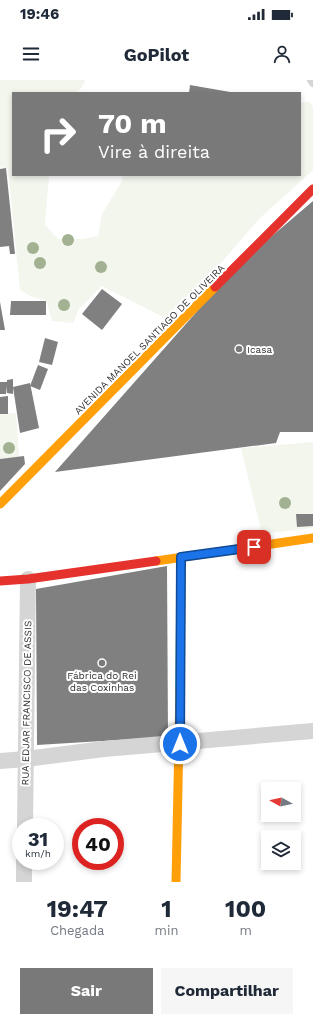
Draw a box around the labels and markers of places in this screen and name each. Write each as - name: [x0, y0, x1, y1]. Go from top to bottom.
- marker: Icasa: [234, 344, 244, 354]
- place label: Icasa: [247, 344, 272, 355]
- pin: [237, 530, 271, 564]
- marker: Fábrica do Rei das Coxinhas: [97, 658, 107, 668]
- place label: Fábrica do Rei das Coxinhas: [67, 670, 137, 693]

